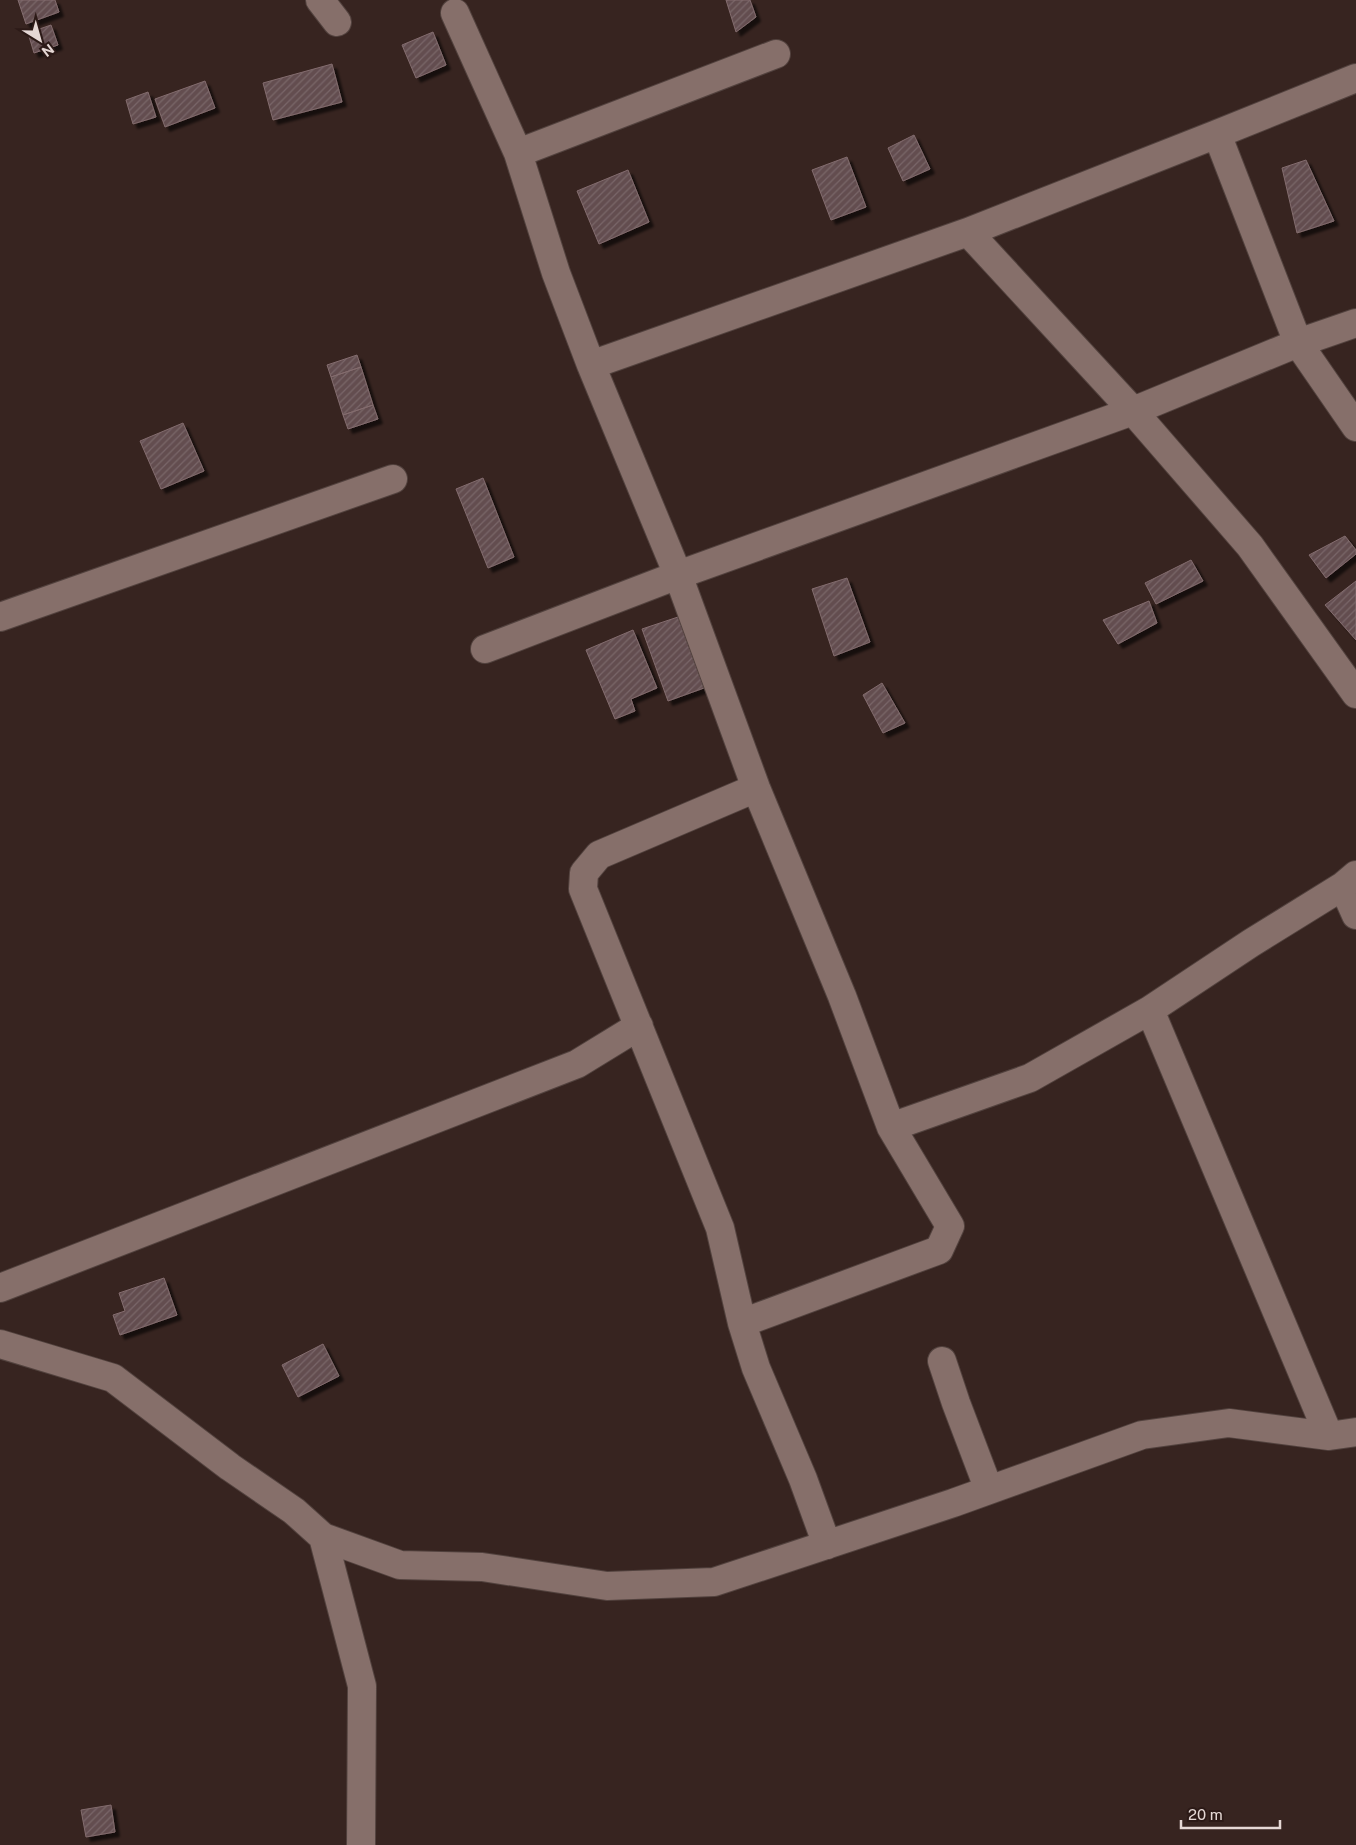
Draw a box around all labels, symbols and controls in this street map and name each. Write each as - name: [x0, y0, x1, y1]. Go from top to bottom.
- north arrow: [15, 15, 65, 65]
- text: N: [39, 41, 57, 60]
- scale bar: [1181, 1798, 1280, 1830]
- text: 20 m: [1188, 1806, 1223, 1823]

